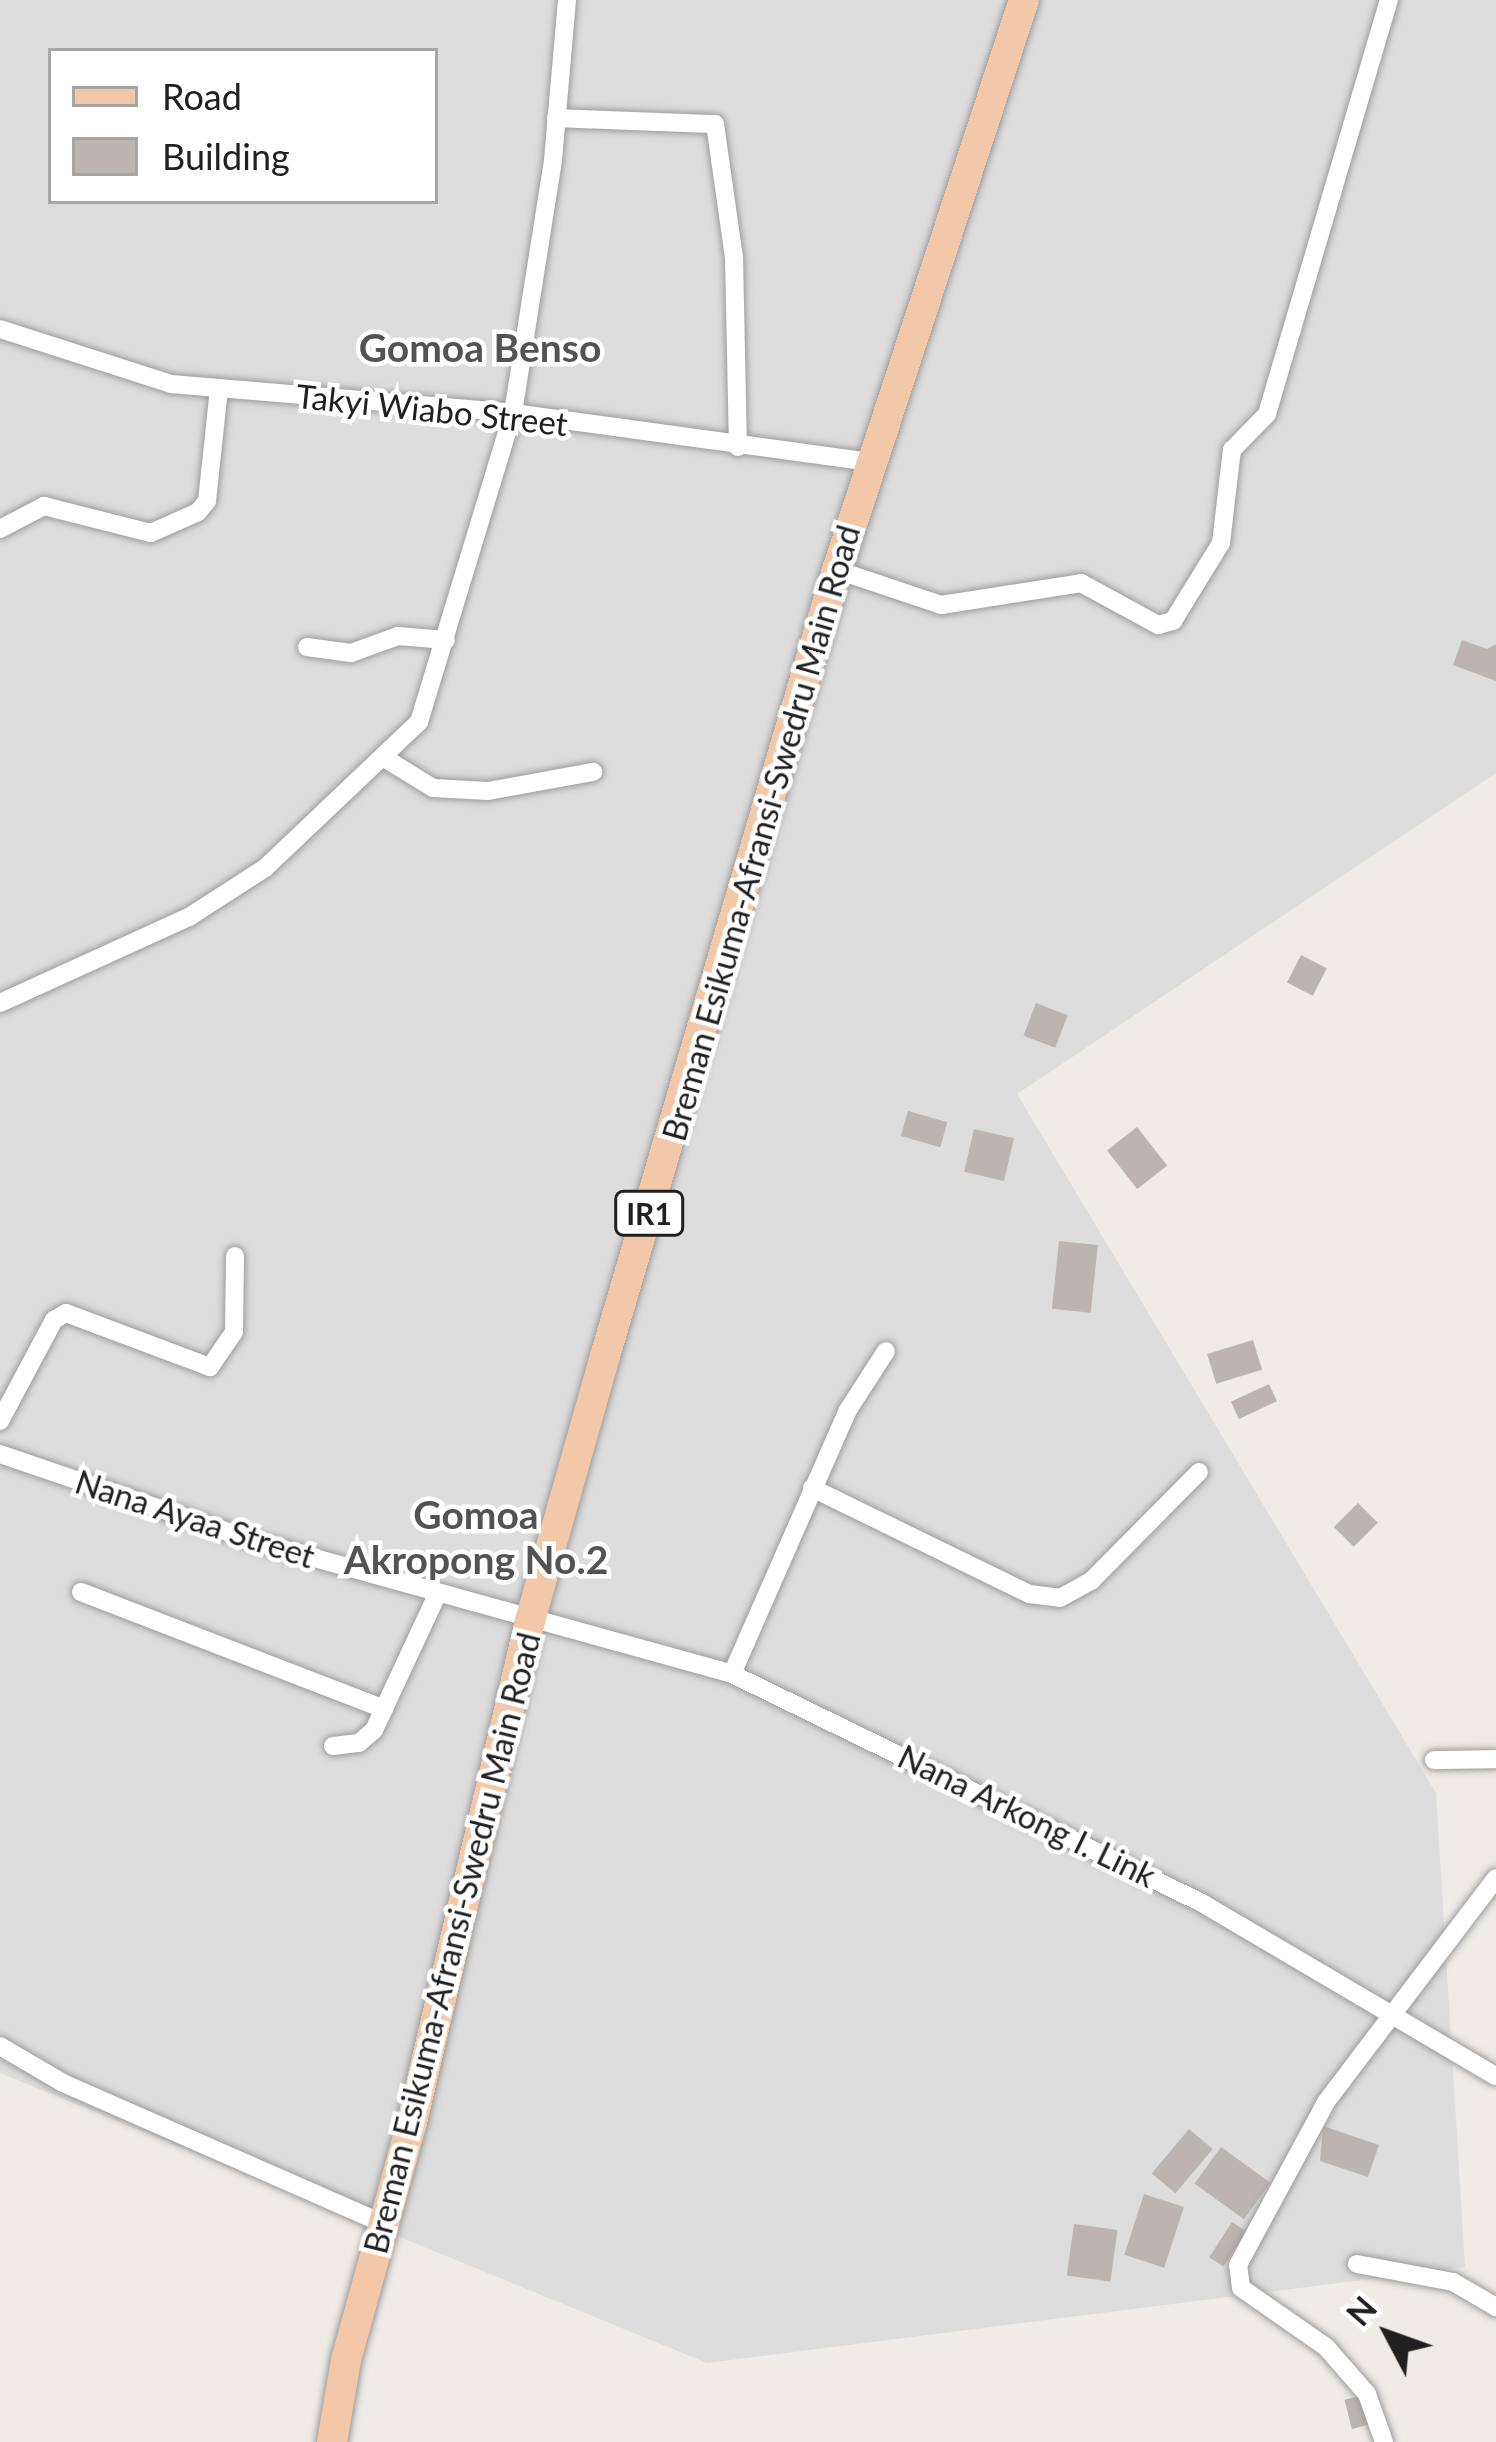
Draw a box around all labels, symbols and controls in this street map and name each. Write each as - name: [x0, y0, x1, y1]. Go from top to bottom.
- legend: [48, 48, 438, 204]
- text: Road: [162, 74, 242, 118]
- text: Building: [162, 134, 290, 178]
- district label: Gomoa Benso: [359, 324, 601, 370]
- street label: Takyi Wiabo Street: [294, 376, 570, 444]
- street label: Breman Esikuma-Afransi-Swedru Main Road: [654, 521, 868, 1145]
- road number: IR1: [613, 1189, 685, 1237]
- street label: Nana Ayaa Street: [70, 1462, 320, 1576]
- district label: Gomoa Akropong No.2: [344, 1492, 608, 1583]
- street label: Breman Esikuma-Afransi-Swedru Main Road: [356, 1628, 548, 2258]
- street label: Nana Arkong I. Link: [891, 1736, 1163, 1896]
- north arrow: [1328, 2274, 1448, 2394]
- text: N: [1337, 2288, 1384, 2333]

